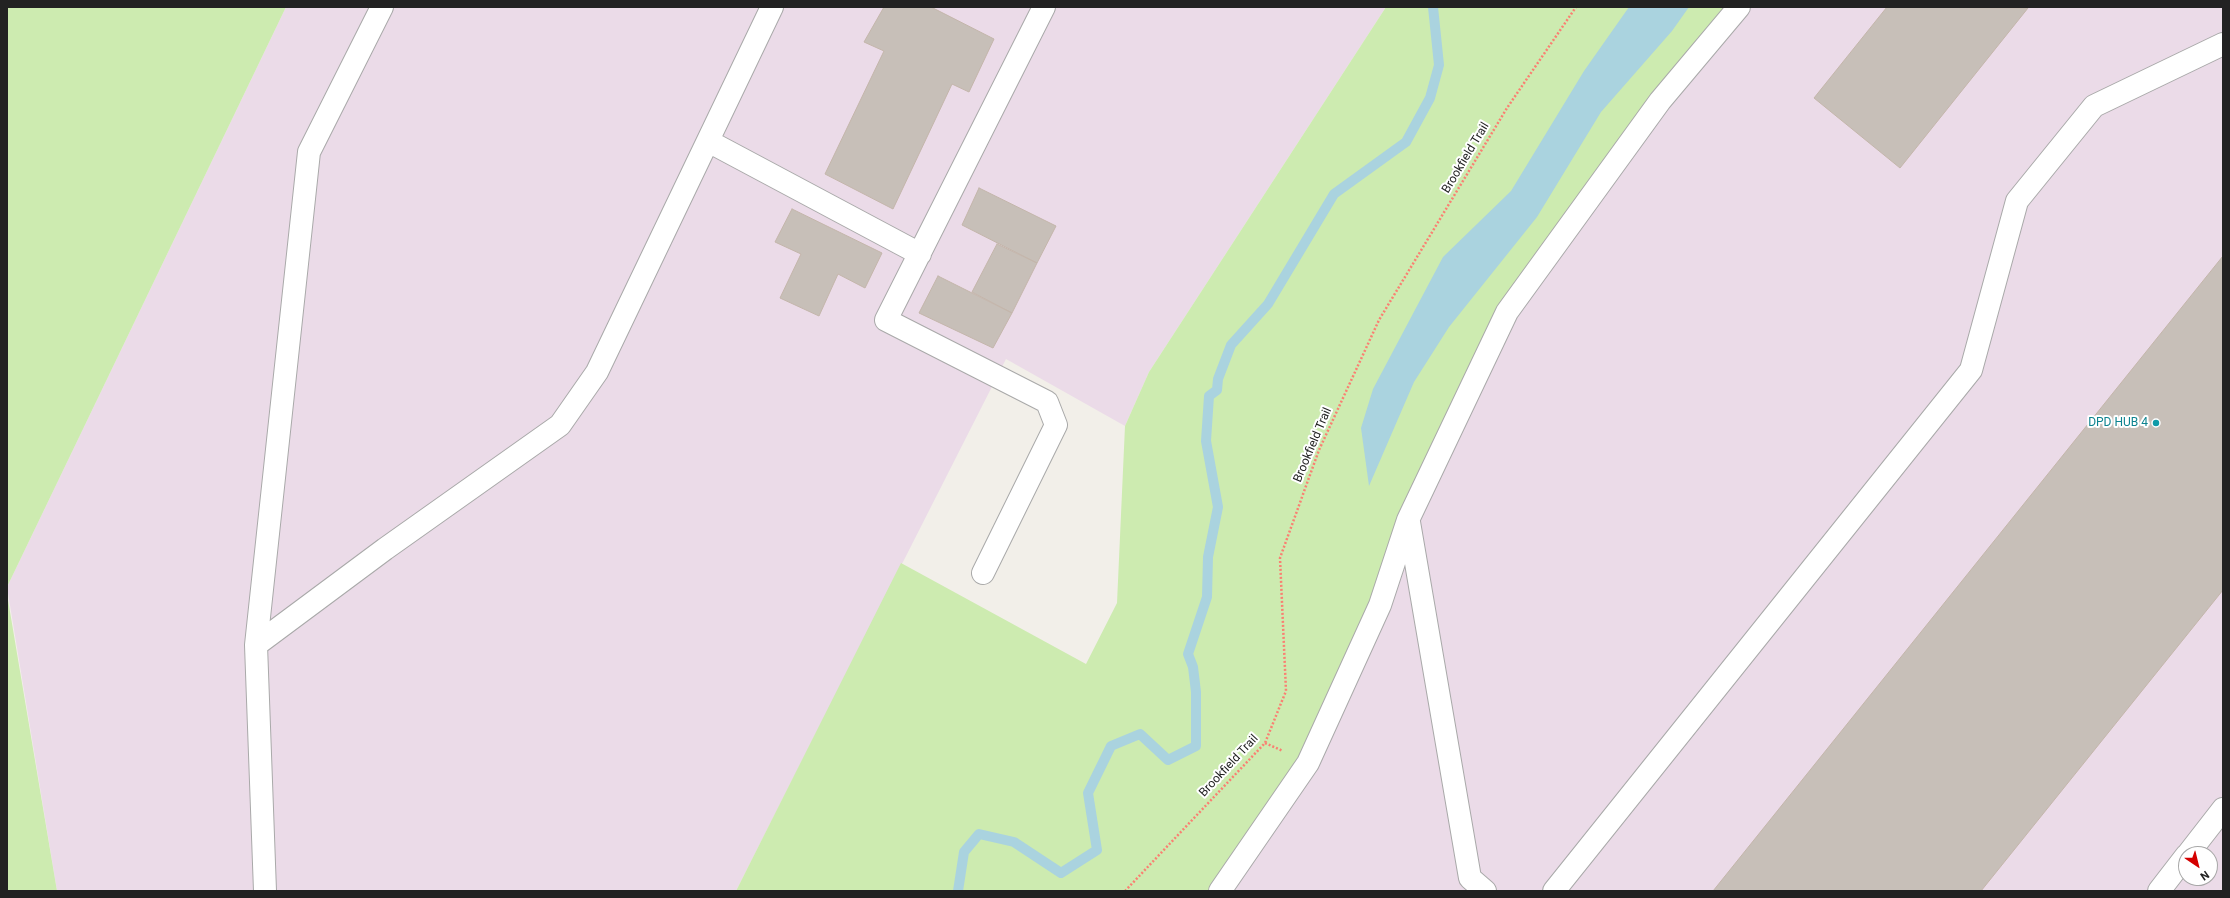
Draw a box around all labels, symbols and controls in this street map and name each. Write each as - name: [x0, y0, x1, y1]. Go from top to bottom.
- street label: Brookfield Trail: [1439, 120, 1493, 196]
- street label: Brookfield Trail: [1291, 405, 1335, 485]
- place label: DPD HUB 4: [2088, 416, 2148, 430]
- marker: DPD HUB 4: [2151, 418, 2161, 428]
- street label: Brookfield Trail: [1197, 732, 1261, 800]
- north arrow: [2178, 846, 2218, 886]
- text: N: [2198, 868, 2212, 883]

